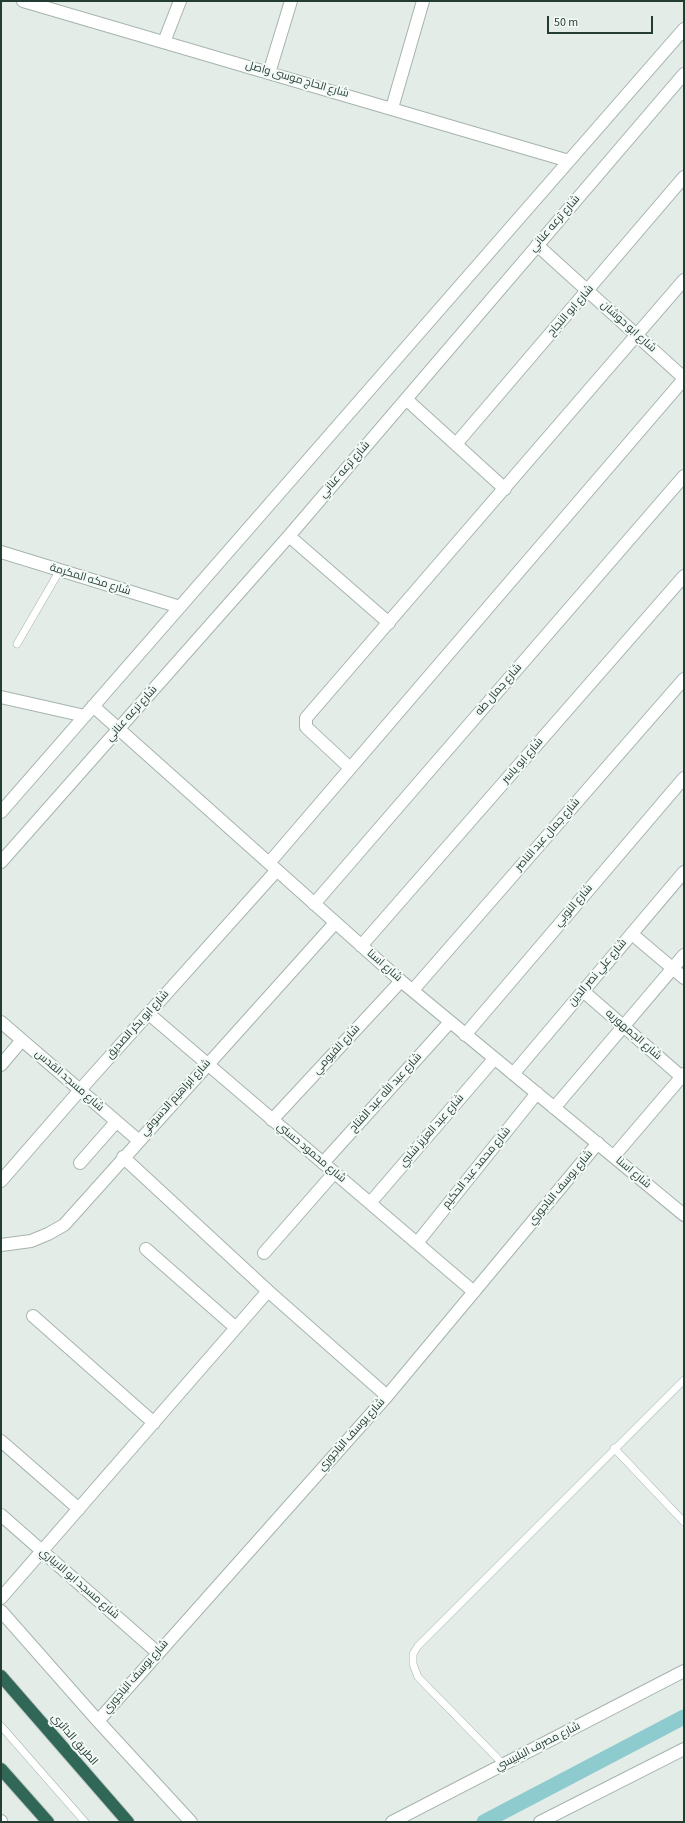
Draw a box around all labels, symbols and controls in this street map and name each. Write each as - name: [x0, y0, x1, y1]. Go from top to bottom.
- scale bar: [549, 8, 655, 34]
- text: 50 m: [554, 14, 578, 31]
- street label: شارع الحاج موسى واصل: [244, 59, 350, 101]
- street label: شارع ترعه عناني: [527, 193, 583, 255]
- street label: شارع ابو النجاح: [545, 283, 597, 339]
- street label: شارع ابو حوشان: [598, 299, 658, 355]
- street label: شارع ترعه عناني: [317, 439, 373, 501]
- street label: شارع مكه المكرمة: [48, 561, 132, 599]
- street label: شارع جمال طه: [473, 661, 525, 719]
- street label: شارع ترعه عناني: [104, 683, 160, 745]
- street label: شارع ابو ياسر: [500, 735, 546, 787]
- street label: شارع جمال عبد الناصر: [513, 796, 583, 874]
- street label: شارع النوبي: [552, 882, 596, 930]
- street label: شارع علي نصر الدين: [566, 937, 630, 1009]
- street label: شارع اسنا: [364, 947, 404, 985]
- street label: شارع ابو بكر الصديق: [104, 988, 172, 1062]
- street label: شارع الجمهوريه: [602, 1007, 664, 1063]
- street label: شارع الفيومي: [311, 1022, 363, 1078]
- street label: شارع مسجد القدس: [32, 1047, 106, 1115]
- street label: شارع عبد الله عبد الفتاح: [347, 1051, 425, 1135]
- street label: شارع ابراهيم الدسوقي: [138, 1057, 214, 1139]
- street label: شارع عبد العزيز شلبي: [397, 1092, 467, 1170]
- street label: شارع محمود حسني: [274, 1120, 348, 1186]
- street label: شارع محمد عبد الحكيم: [440, 1125, 514, 1211]
- street label: شارع يوسف الباجوري: [526, 1148, 596, 1228]
- street label: شارع اسنا: [613, 1154, 653, 1192]
- street label: شارع يوسف الباجوري: [316, 1396, 388, 1474]
- street label: شارع مسجد ابو الابياري: [36, 1546, 122, 1622]
- street label: شارع يوسف الباجوري: [100, 1637, 172, 1717]
- street label: الطريق الدائري: [48, 1711, 100, 1769]
- street label: شارع مصرف البلبيسي: [493, 1720, 583, 1774]

